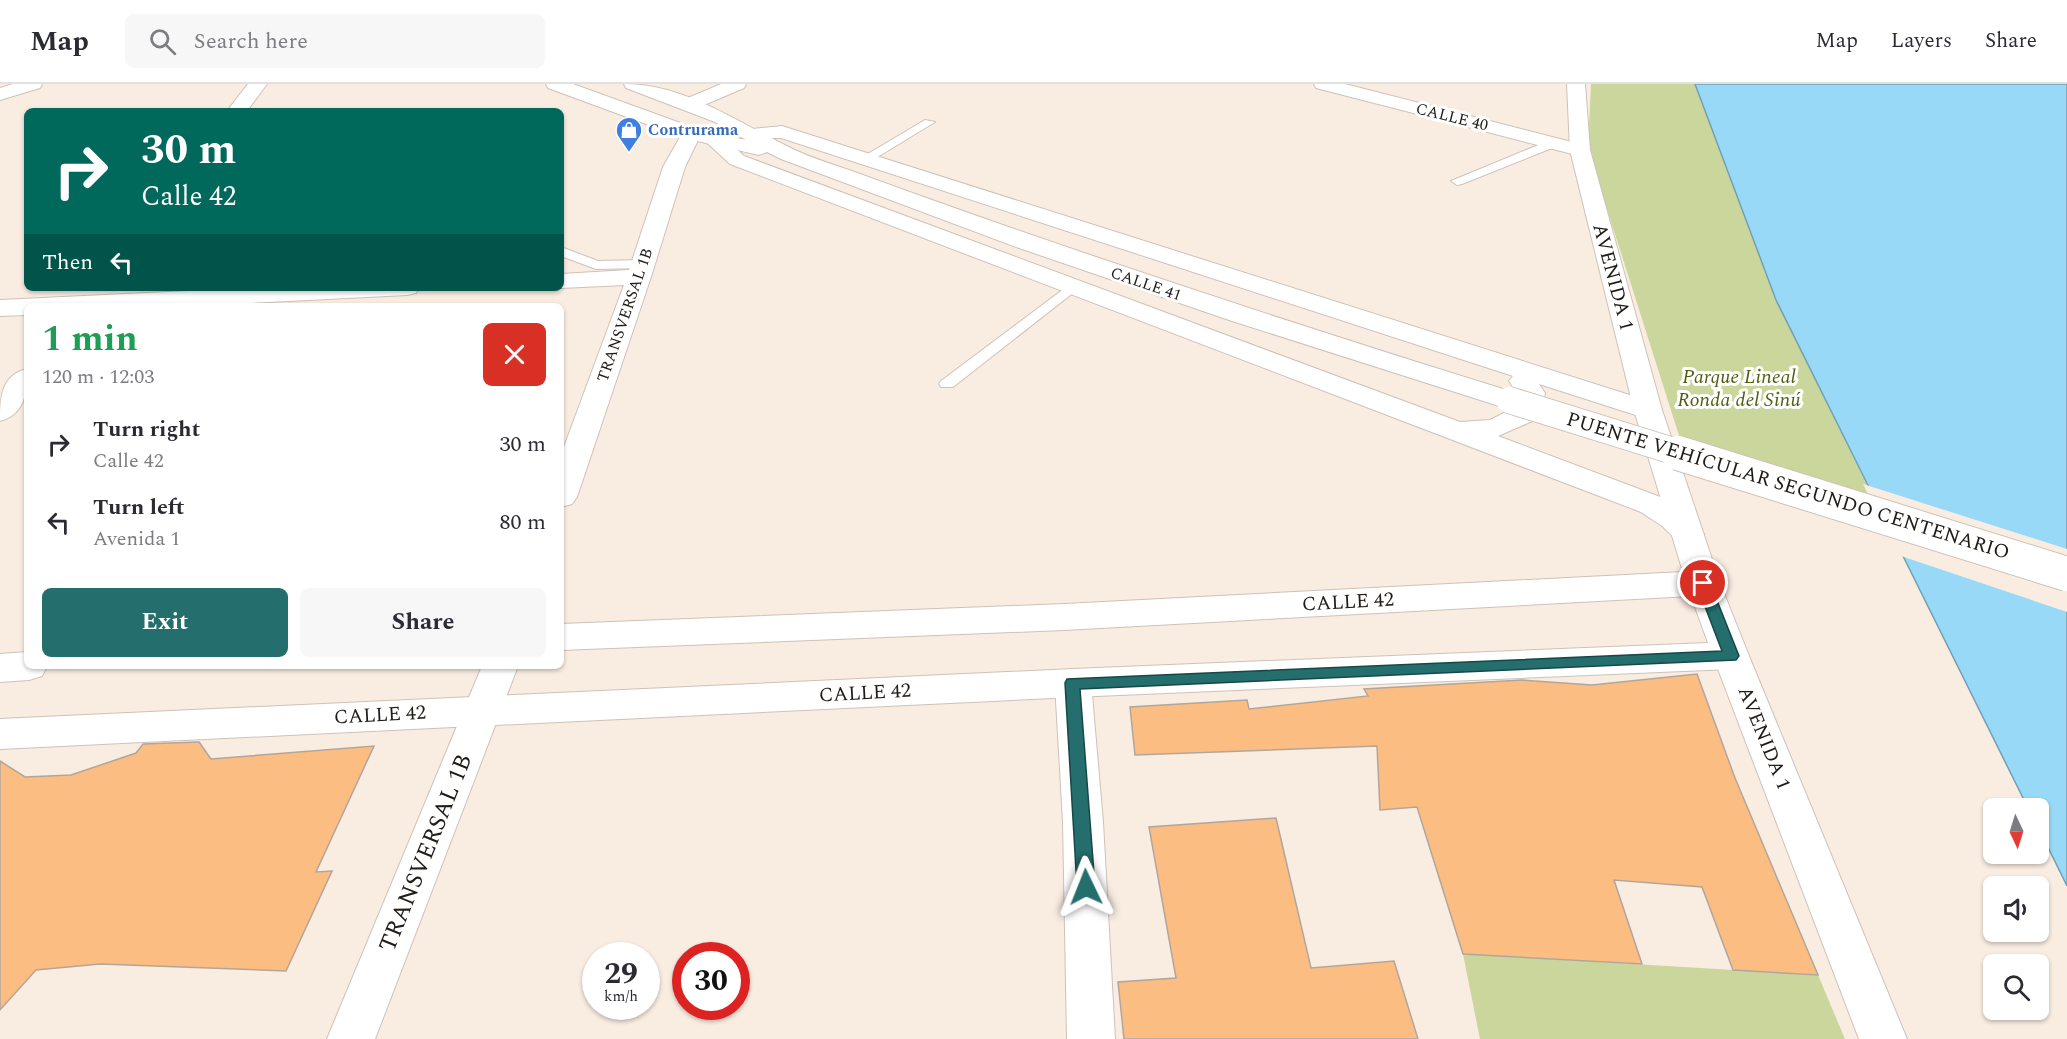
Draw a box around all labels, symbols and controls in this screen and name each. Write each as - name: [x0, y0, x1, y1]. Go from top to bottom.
- search box: [125, 14, 545, 68]
- text: Map: [30, 20, 89, 63]
- icon: search: [146, 25, 179, 58]
- text: Search here: [194, 25, 308, 58]
- text: Map: [1816, 25, 1858, 57]
- text: Layers: [1891, 25, 1952, 57]
- text: Share: [1985, 25, 2037, 57]
- street label: CALLE 40: [1413, 96, 1491, 138]
- shop icon: Contrurama: [614, 115, 644, 153]
- place label: Contrurama: [648, 118, 739, 142]
- text: 30 m: [141, 119, 236, 182]
- icon: right: [42, 132, 120, 210]
- text: Calle 42: [141, 176, 236, 218]
- street label: AVENIDA 1: [1584, 220, 1642, 334]
- street label: TRANSVERSAL 1B: [591, 245, 659, 385]
- text: Then: [42, 246, 93, 279]
- icon: left: [105, 246, 138, 279]
- street label: CALLE 41: [1107, 261, 1185, 307]
- text: 1 min: [42, 312, 138, 367]
- button: close: [483, 323, 546, 386]
- text: 120 m · 12:03: [42, 362, 154, 392]
- park label: Parque Lineal Ronda del Sinú: [1677, 362, 1801, 415]
- street label: PUENTE VEHÍCULAR SEGUNDO CENTENARIO: [1563, 404, 2013, 568]
- text: Turn right: [93, 413, 200, 446]
- icon: right: [42, 428, 75, 461]
- text: 30 m: [500, 428, 546, 461]
- text: Calle 42: [93, 446, 164, 476]
- text: Turn left: [93, 491, 185, 524]
- icon: left: [42, 506, 75, 539]
- text: 80 m: [500, 506, 546, 539]
- text: Avenida 1: [93, 524, 180, 554]
- pin: [1677, 557, 1728, 608]
- icon: arrive: [1686, 566, 1719, 599]
- street label: CALLE 42: [1301, 585, 1395, 619]
- button: Exit: [42, 588, 288, 657]
- button: Share: [300, 588, 546, 657]
- street label: CALLE 42: [818, 676, 912, 710]
- street label: AVENIDA 1: [1730, 682, 1798, 794]
- street label: CALLE 42: [333, 698, 427, 732]
- street label: TRANSVERSAL 1B: [370, 749, 482, 957]
- north arrow: [1983, 798, 2049, 864]
- map controls: [1983, 798, 2049, 1020]
- position arrow: [1054, 855, 1118, 919]
- button: sound: [1983, 876, 2049, 942]
- speed limit sign: 30: [672, 942, 750, 1020]
- text: 29: [604, 951, 638, 997]
- button: search: [1983, 954, 2049, 1020]
- text: km/h: [604, 985, 638, 1008]

